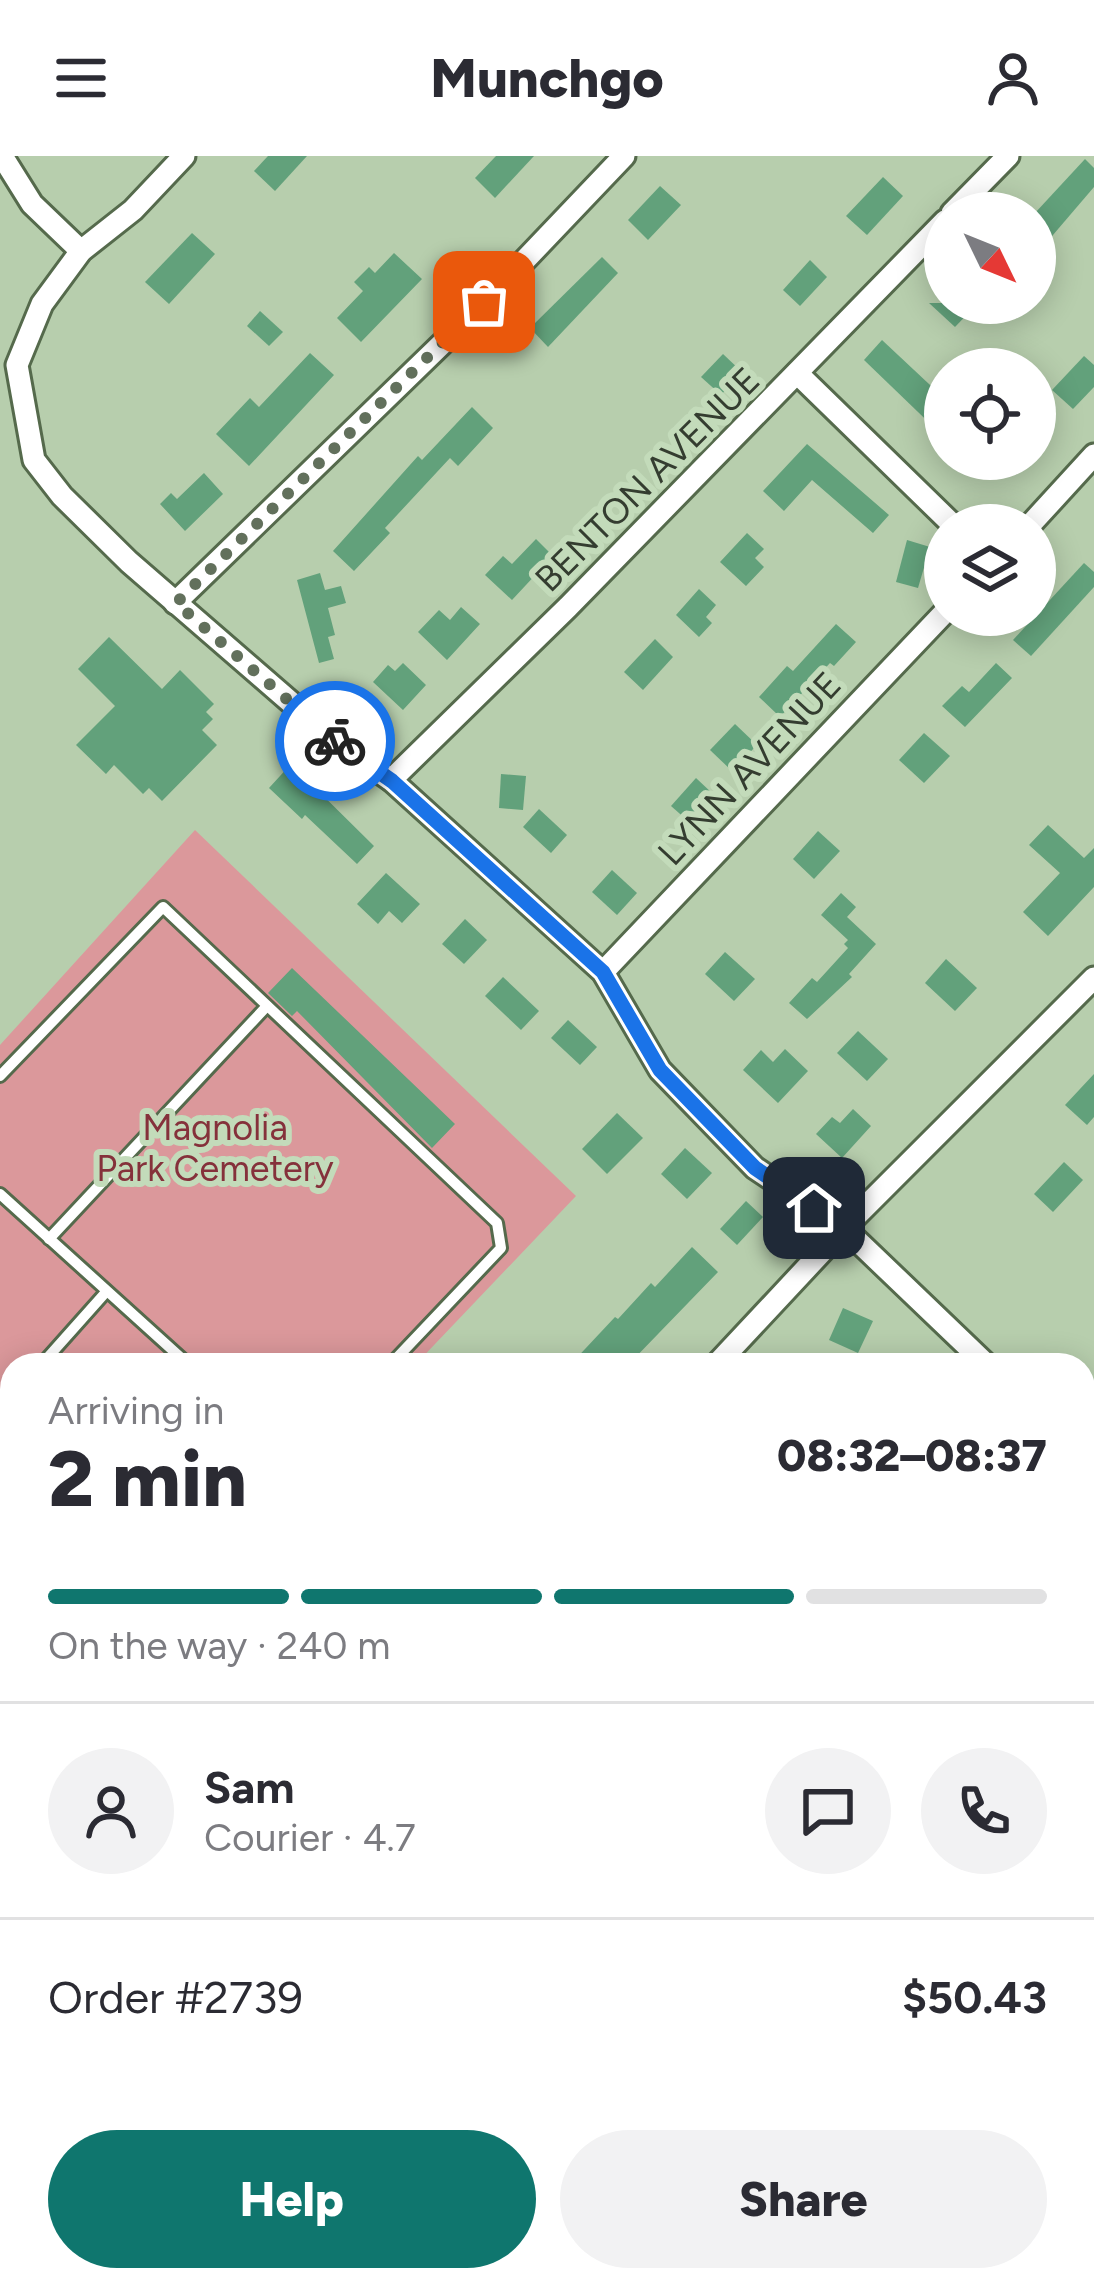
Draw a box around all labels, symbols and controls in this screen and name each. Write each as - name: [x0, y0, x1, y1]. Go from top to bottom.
- icon: menu: [48, 45, 114, 111]
- icon: person: [980, 45, 1046, 111]
- text: Munchgo: [430, 46, 664, 111]
- north arrow: [924, 192, 1056, 324]
- map controls: [924, 192, 1056, 636]
- pin: [433, 251, 535, 353]
- icon: bag: [451, 269, 517, 335]
- button: locate: [924, 348, 1056, 480]
- street label: BENTON AVENUE: [526, 358, 768, 600]
- button: layers: [924, 504, 1056, 636]
- street label: LYNN AVENUE: [649, 663, 850, 874]
- courier: [275, 681, 395, 801]
- icon: bike: [302, 708, 368, 774]
- park label: Magnolia Park Cemetery: [96, 1106, 334, 1190]
- pin: [763, 1157, 865, 1259]
- icon: home: [781, 1175, 847, 1241]
- text: Arriving in: [48, 1387, 224, 1434]
- text: 08:32–08:37: [777, 1428, 1047, 1482]
- text: 2 min: [48, 1432, 247, 1526]
- text: On the way · 240 m: [48, 1622, 390, 1669]
- button: person: [48, 1748, 174, 1874]
- button: chat: [765, 1748, 891, 1874]
- button: phone: [921, 1748, 1047, 1874]
- text: Sam: [204, 1760, 295, 1814]
- text: Courier · 4.7: [204, 1814, 416, 1861]
- text: Order #2739: [48, 1970, 303, 2024]
- text: $50.43: [902, 1970, 1047, 2024]
- button: Help: [48, 2130, 536, 2268]
- button: Share: [560, 2130, 1047, 2268]

